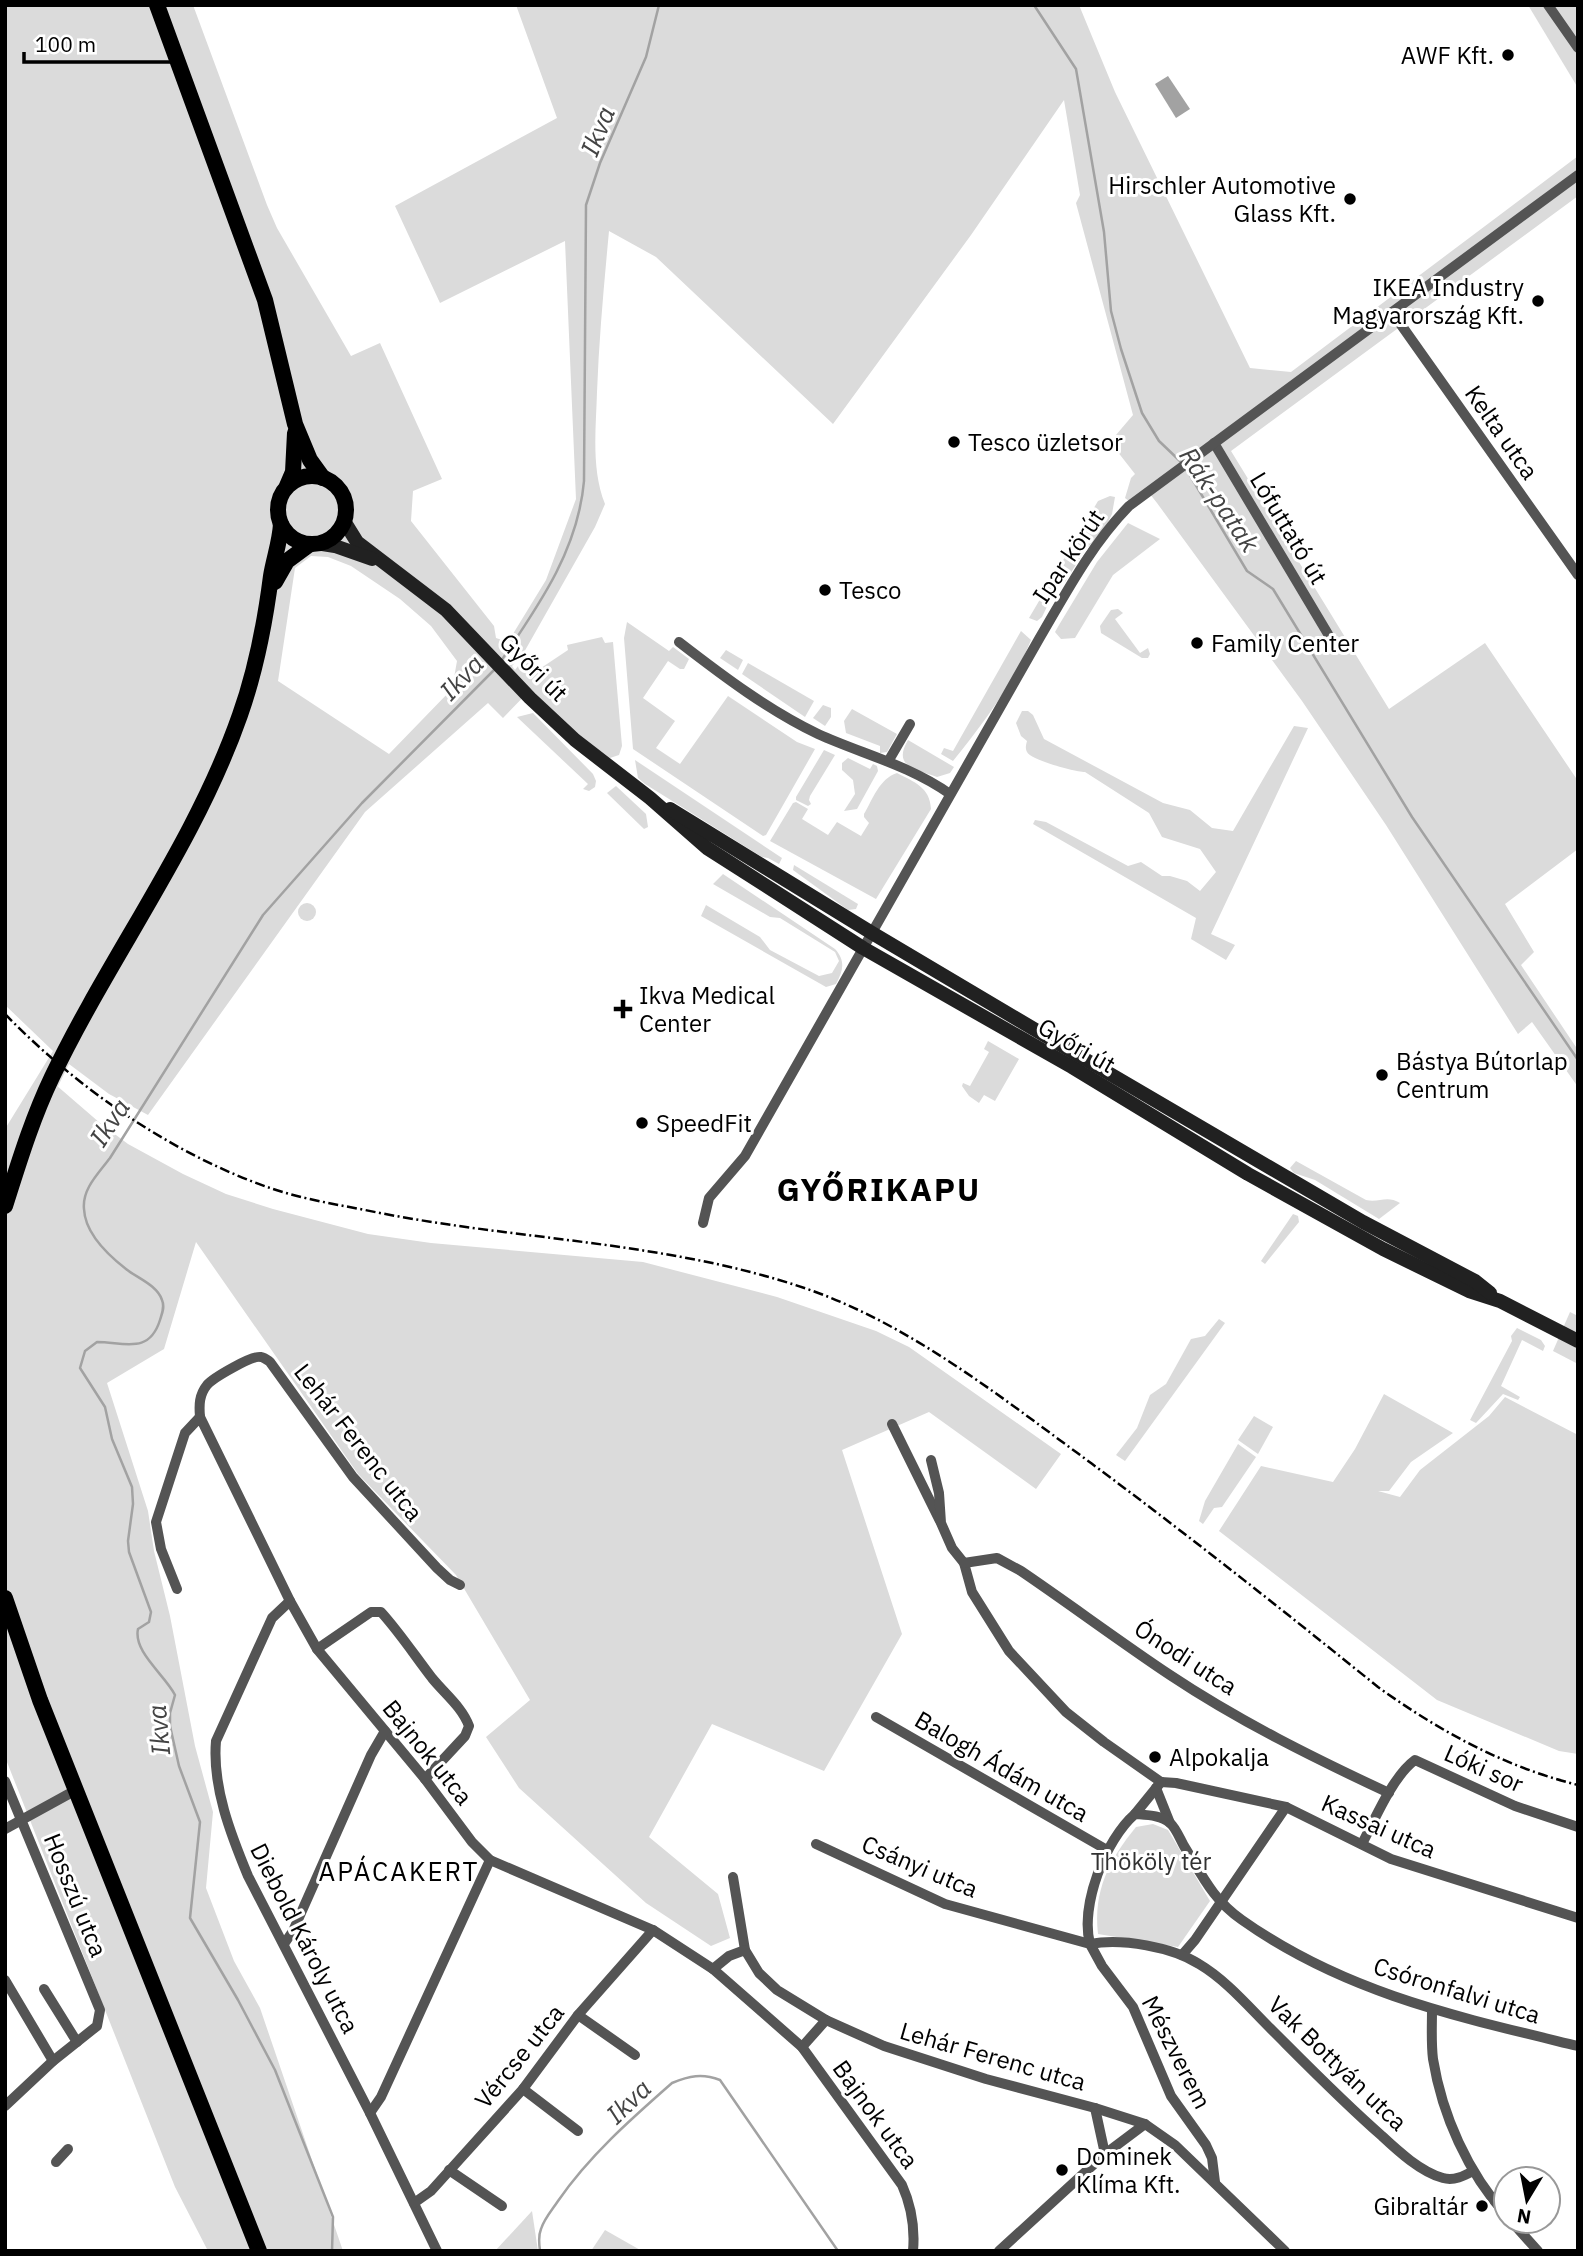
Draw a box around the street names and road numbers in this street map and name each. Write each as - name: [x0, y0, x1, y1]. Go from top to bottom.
- street label: Kelta utca: [1458, 379, 1546, 486]
- street label: Lófuttató út: [1243, 466, 1335, 590]
- street label: Ipar körút: [1025, 503, 1111, 609]
- street label: Győri út: [493, 626, 575, 708]
- street label: Győri út: [1032, 1010, 1122, 1080]
- street label: Lehár Ferenc utca: [287, 1357, 431, 1528]
- street label: Ónodi utca: [1128, 1612, 1244, 1702]
- street label: Bajnok utca: [376, 1693, 480, 1811]
- street label: Balogh Ádám utca: [909, 1703, 1095, 1829]
- street label: Lóki sor: [1439, 1736, 1529, 1800]
- street label: Kassai utca: [1317, 1787, 1442, 1866]
- street label: Csányi utca: [857, 1827, 983, 1905]
- street label: Hosszú utca: [37, 1828, 115, 1962]
- street label: Diebold Károly utca: [243, 1837, 367, 2039]
- street label: Csóronfalvi utca: [1370, 1949, 1545, 2031]
- street label: Vak Bottyán utca: [1262, 1988, 1414, 2138]
- street label: Mészverem: [1135, 1990, 1219, 2114]
- street label: Vércse utca: [467, 1997, 571, 2115]
- street label: Lehár Ferenc utca: [896, 2014, 1090, 2098]
- street label: Bajnok utca: [826, 2053, 926, 2175]

